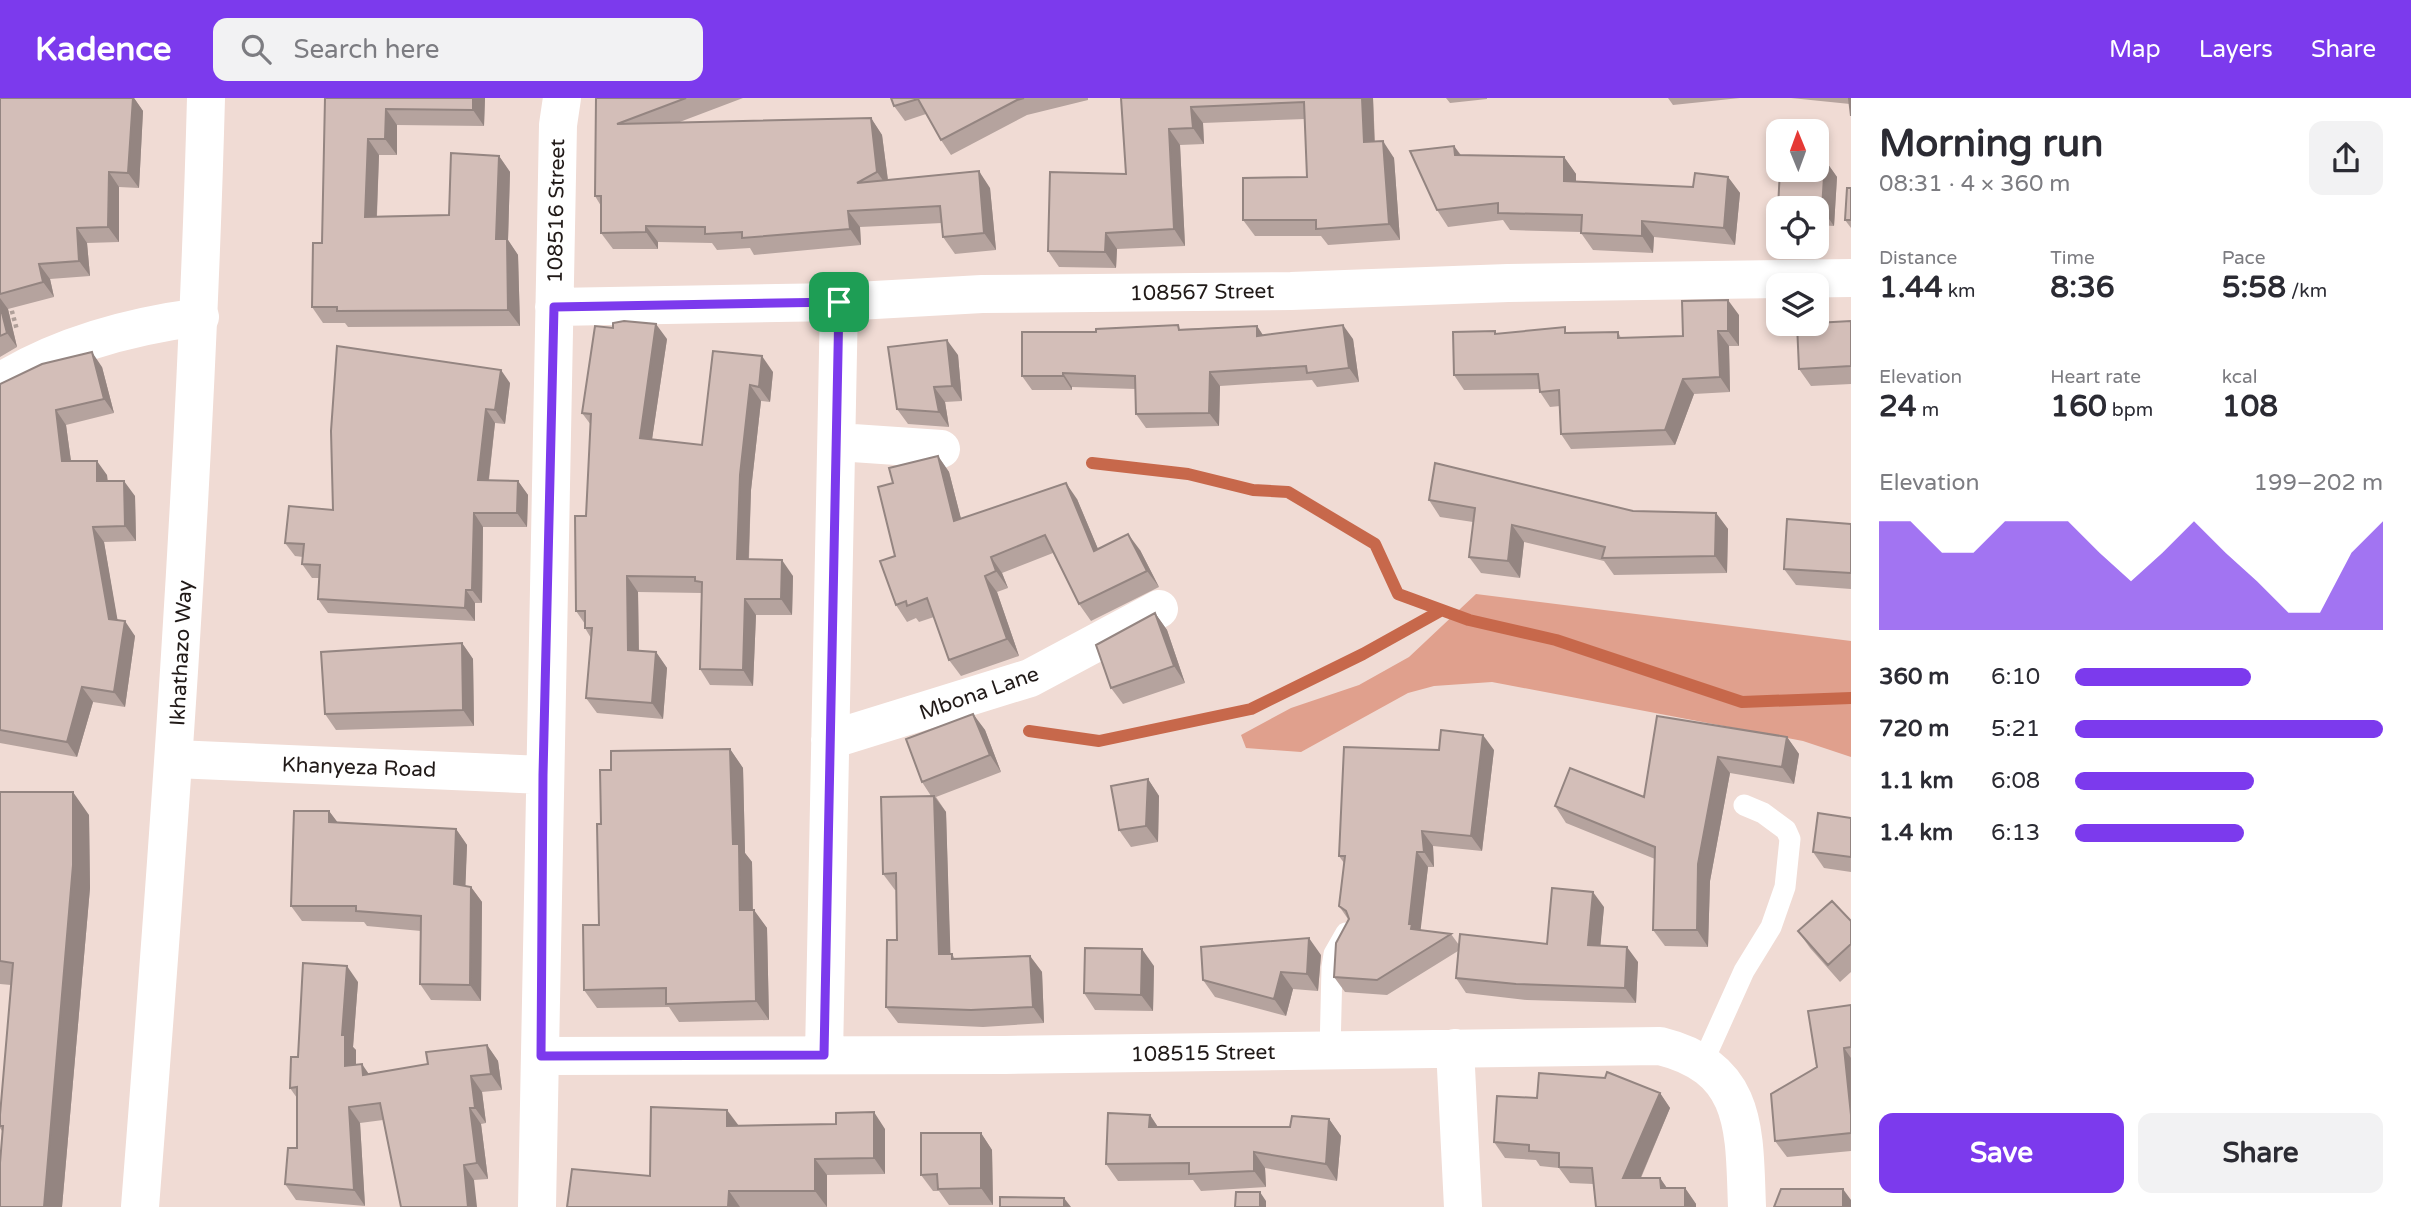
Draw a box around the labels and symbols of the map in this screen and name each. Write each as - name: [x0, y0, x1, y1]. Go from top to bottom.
- north arrow: [1766, 119, 1829, 182]
- street label: 108516 Street: [543, 138, 570, 284]
- pin: [809, 272, 869, 332]
- street label: 108567 Street: [1129, 279, 1275, 306]
- street label: Ikhathazo Way: [165, 579, 198, 727]
- street label: Mbona Lane: [916, 661, 1042, 726]
- street label: Khanyeza Road: [281, 752, 437, 783]
- street label: 108515 Street: [1130, 1040, 1276, 1067]

